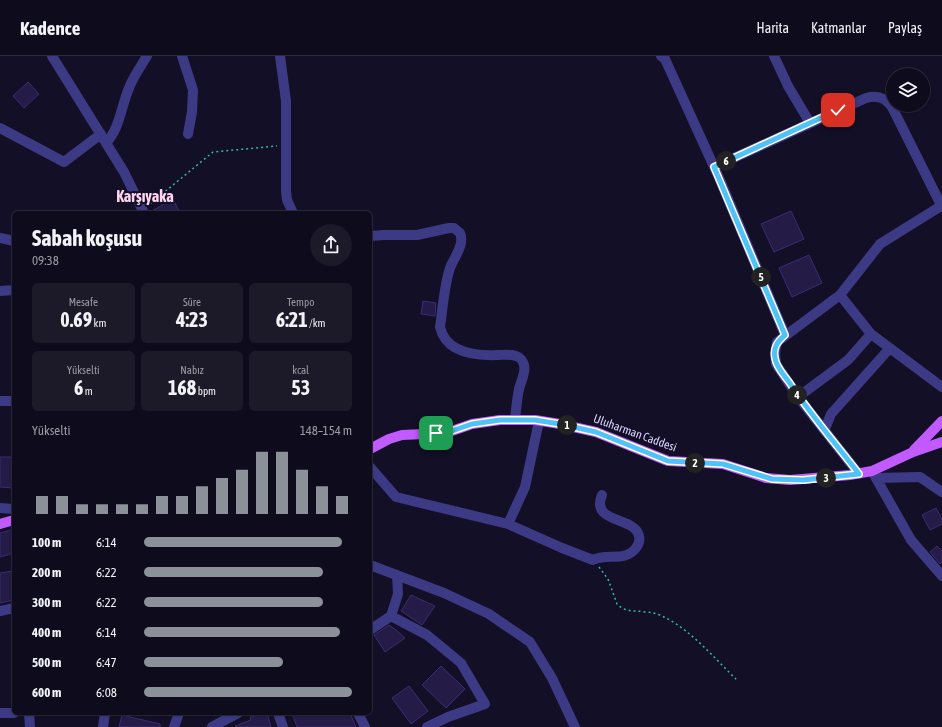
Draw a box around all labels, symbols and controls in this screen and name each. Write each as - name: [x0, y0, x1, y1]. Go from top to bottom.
- text: Kadence: [20, 17, 80, 39]
- text: Harita: [757, 20, 789, 36]
- text: Katmanlar: [811, 20, 866, 36]
- text: Paylaş: [888, 20, 922, 36]
- map controls: [886, 68, 930, 112]
- button: layers: [886, 68, 930, 112]
- pin: [821, 93, 855, 127]
- icon: check: [827, 99, 849, 121]
- pin: 6: [716, 151, 736, 171]
- text: 6: [723, 155, 729, 167]
- district label: Karşıyaka: [116, 187, 174, 205]
- button: share: [310, 224, 352, 266]
- text: Sabah koşusu: [32, 225, 142, 251]
- text: 09:38: [32, 253, 59, 268]
- pin: 5: [751, 267, 771, 287]
- text: 5: [758, 271, 764, 283]
- text: Mesafe: [69, 296, 98, 308]
- text: Süre: [183, 296, 201, 308]
- text: Tempo: [287, 296, 314, 308]
- text: 0.69: [60, 308, 92, 331]
- text: 4:23: [176, 308, 208, 331]
- text: 6:21: [276, 308, 308, 331]
- text: km: [92, 317, 106, 329]
- text: /km: [308, 317, 326, 329]
- text: Yükselti: [67, 364, 100, 376]
- text: Nabız: [180, 364, 204, 376]
- text: kcal: [292, 364, 309, 376]
- text: 6: [74, 376, 83, 399]
- text: 168: [168, 376, 196, 399]
- text: 53: [291, 376, 310, 399]
- text: m: [83, 385, 93, 397]
- text: bpm: [196, 385, 216, 397]
- pin: 4: [787, 385, 807, 405]
- text: 4: [794, 389, 800, 401]
- street label: Uluharman Caddesi: [592, 411, 678, 455]
- pin: 1: [557, 415, 577, 435]
- pin: [419, 416, 453, 450]
- text: 1: [564, 419, 570, 431]
- icon: arrive: [425, 422, 447, 444]
- text: Yükselti: [32, 423, 70, 438]
- text: 148–154 m: [300, 423, 352, 438]
- pin: 2: [685, 453, 705, 473]
- text: 2: [692, 457, 698, 469]
- pin: 3: [816, 468, 836, 488]
- text: 3: [823, 472, 829, 484]
- text: 100 m: [32, 535, 61, 550]
- text: 6:14: [96, 535, 117, 550]
- text: 200 m: [32, 565, 61, 580]
- text: 6:22: [96, 565, 117, 580]
- text: 300 m: [32, 595, 61, 610]
- text: 6:22: [96, 595, 117, 610]
- text: 400 m: [32, 625, 61, 640]
- text: 6:14: [96, 625, 117, 640]
- text: 500 m: [32, 655, 61, 670]
- text: 6:47: [96, 655, 117, 670]
- text: 600 m: [32, 685, 61, 700]
- text: 6:08: [96, 685, 117, 700]

